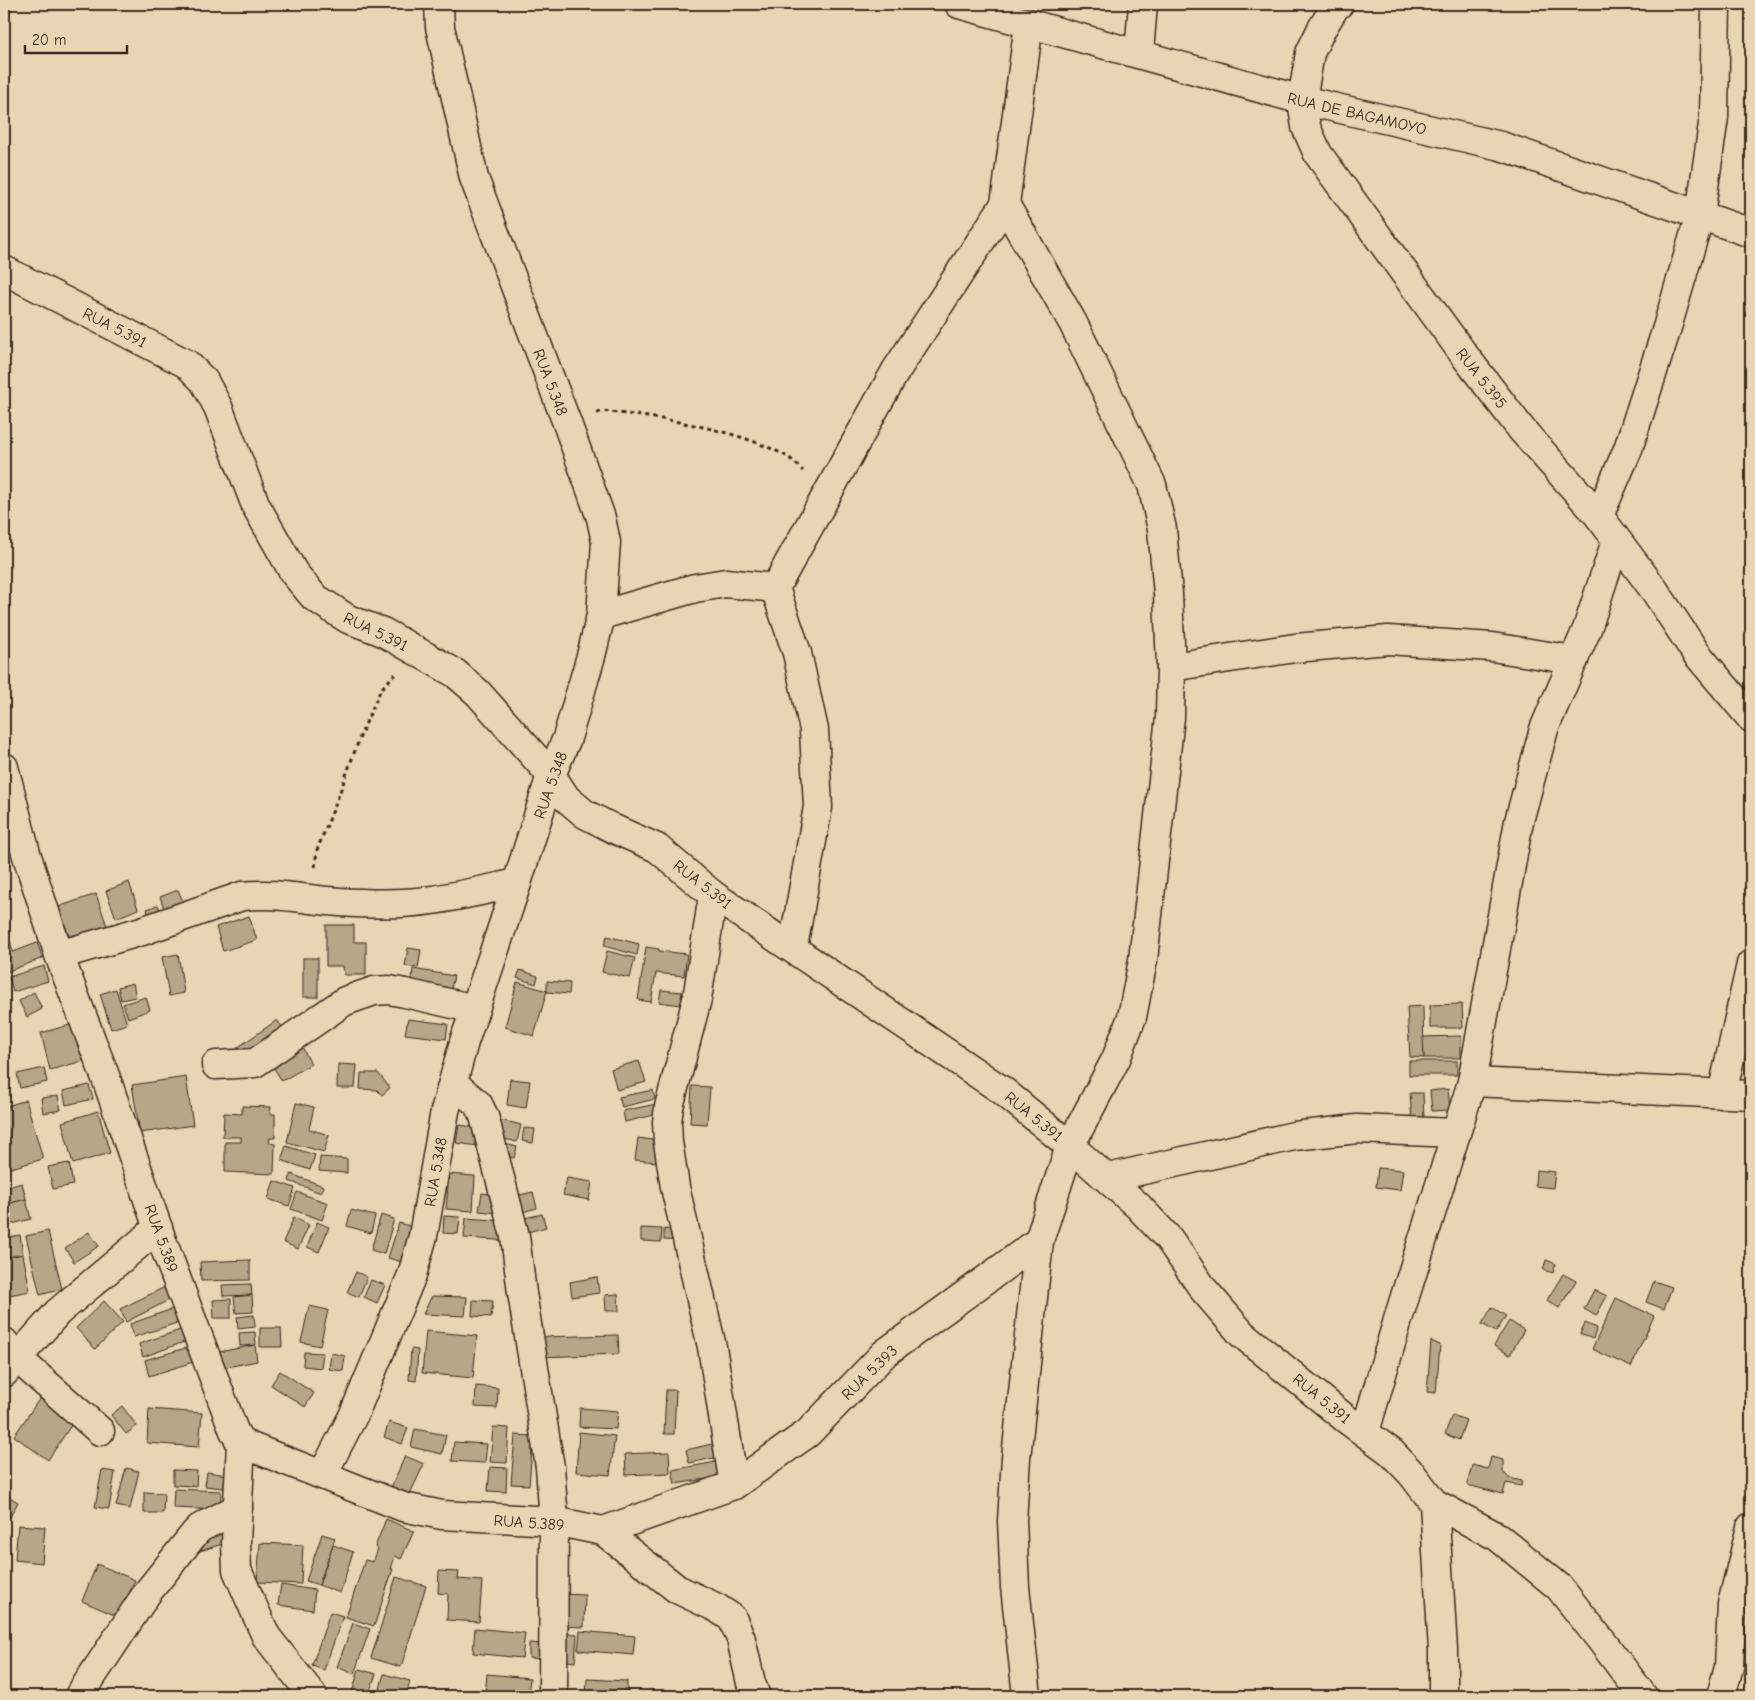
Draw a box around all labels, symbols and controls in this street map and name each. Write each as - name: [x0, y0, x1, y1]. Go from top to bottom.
- scale bar: [25, 22, 128, 54]
- text: 20 m: [32, 31, 66, 49]
- street label: RUA DE BAGAMOYO: [1285, 89, 1428, 139]
- street label: RUA 5.391: [80, 304, 149, 352]
- street label: RUA 5.395: [1452, 345, 1510, 412]
- street label: RUA 5.348: [529, 346, 571, 418]
- street label: RUA 5.391: [341, 609, 411, 655]
- street label: RUA 5.348: [530, 749, 571, 821]
- street label: RUA 5.391: [670, 856, 735, 913]
- street label: RUA 5.391: [1001, 1088, 1066, 1145]
- street label: RUA 5.348: [421, 1136, 451, 1208]
- street label: RUA 5.389: [140, 1202, 182, 1275]
- street label: RUA 5.393: [838, 1342, 901, 1404]
- street label: RUA 5.391: [1289, 1370, 1354, 1427]
- street label: RUA 5.389: [493, 1512, 565, 1534]

